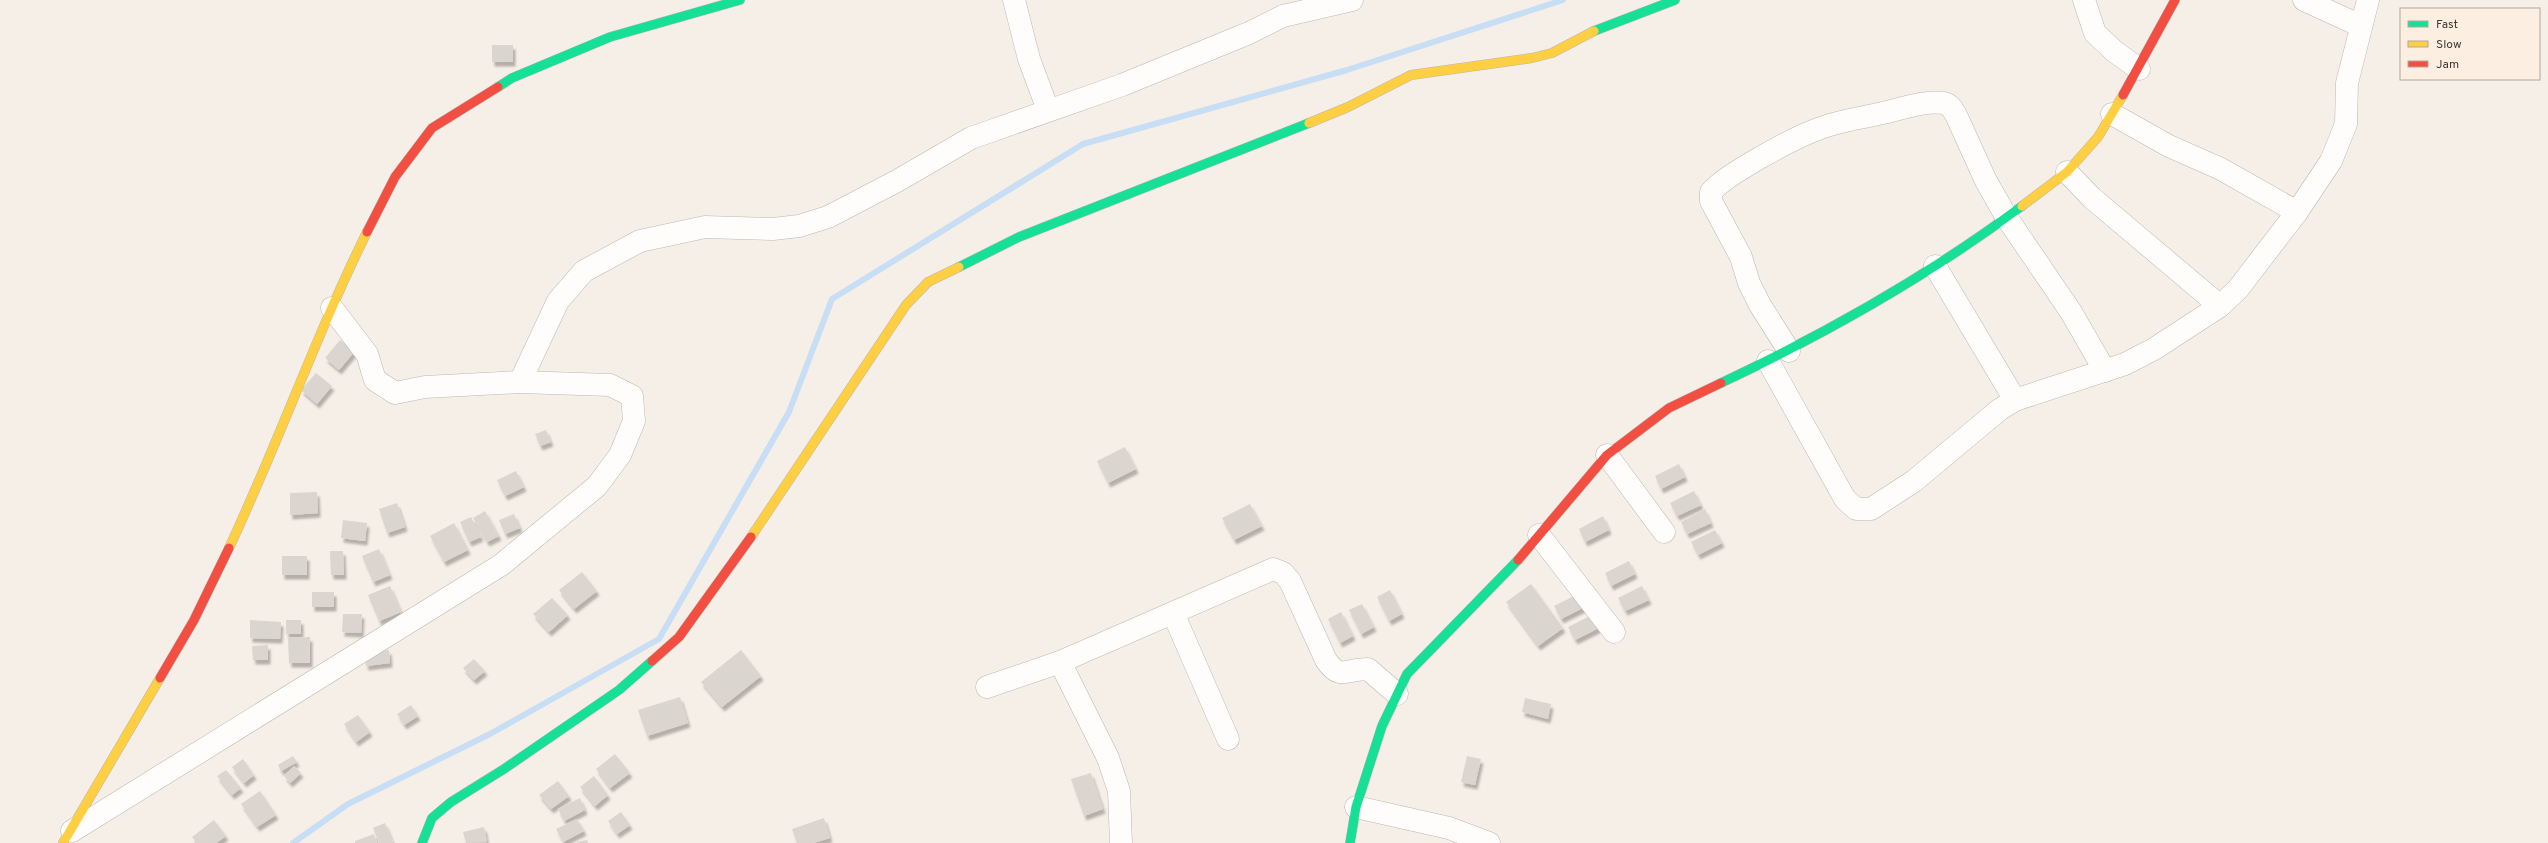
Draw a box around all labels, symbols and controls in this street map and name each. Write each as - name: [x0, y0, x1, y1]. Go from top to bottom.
- legend: [2400, 8, 2540, 80]
- text: Fast: [2436, 17, 2458, 33]
- text: Slow: [2436, 37, 2462, 53]
- text: Jam: [2436, 57, 2459, 73]

